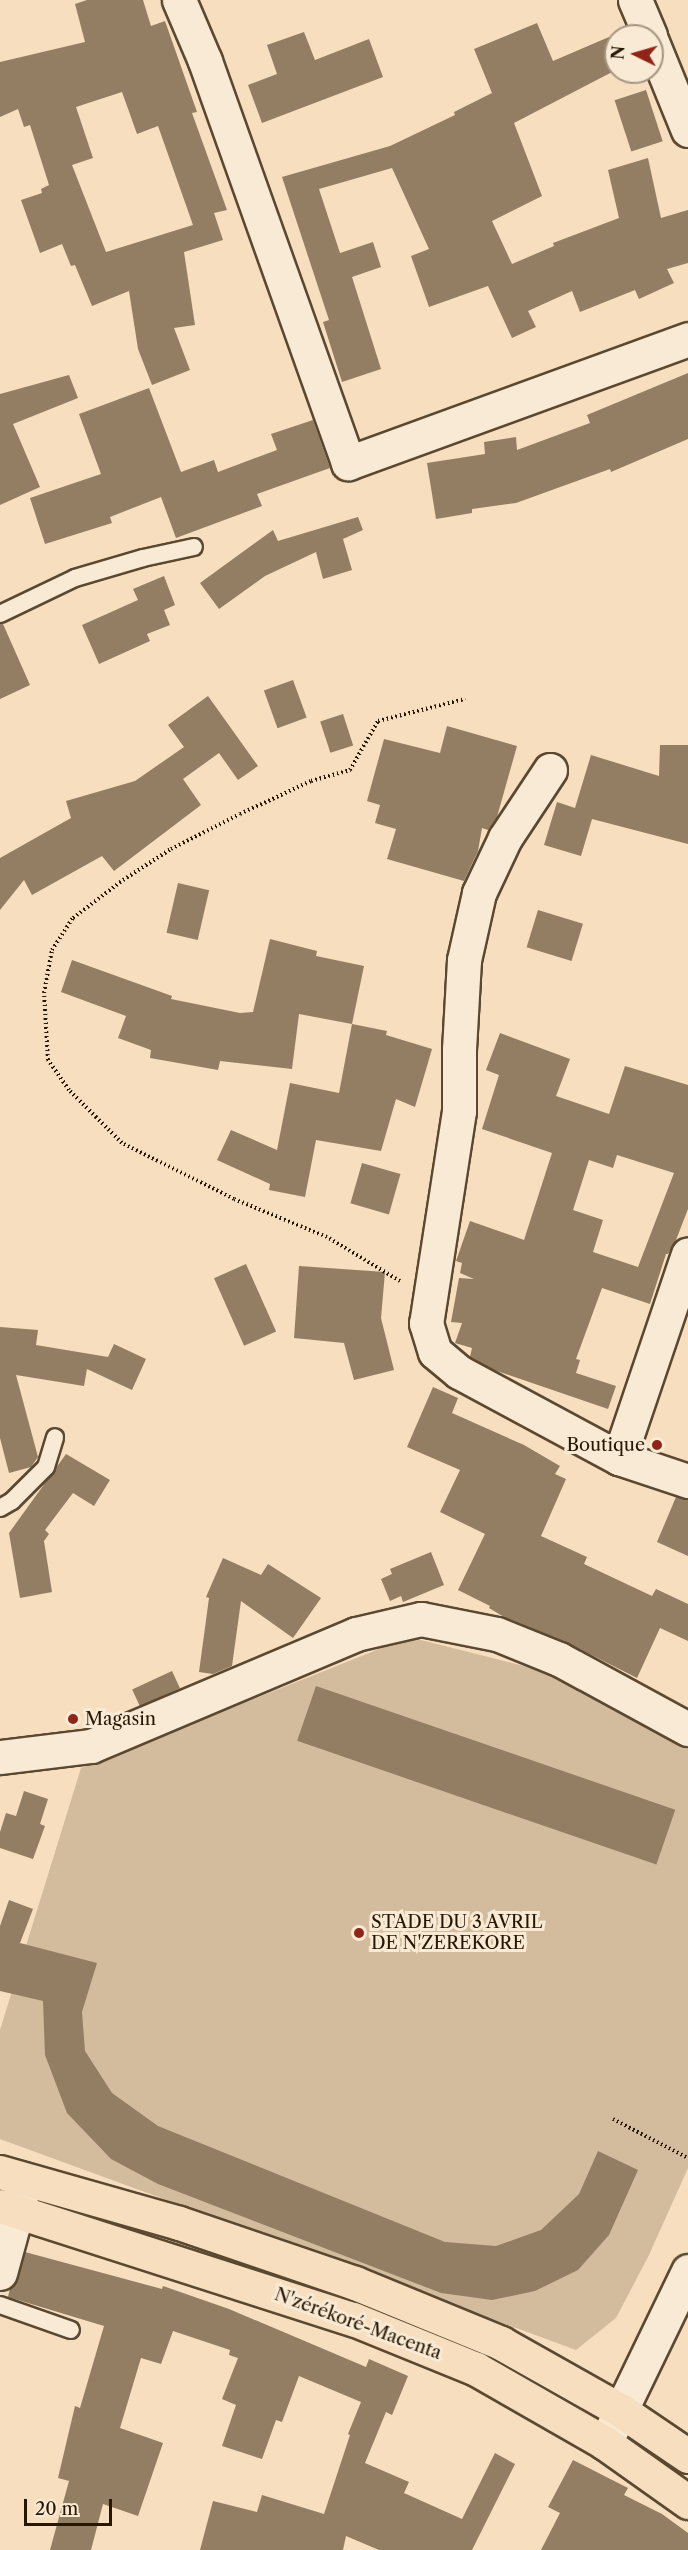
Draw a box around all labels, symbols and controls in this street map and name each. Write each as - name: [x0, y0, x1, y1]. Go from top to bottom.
- north arrow: [604, 24, 664, 84]
- text: N: [607, 45, 629, 60]
- place label: Boutique: [566, 1434, 645, 1456]
- marker: Boutique: [650, 1438, 664, 1452]
- place label: Magasin: [85, 1708, 156, 1730]
- marker: Magasin: [66, 1712, 80, 1726]
- place label: STADE DU 3 AVRIL DE N'ZEREKORE: [371, 1912, 543, 1954]
- marker: STADE DU 3 AVRIL DE N'ZEREKORE: [352, 1926, 366, 1940]
- street label: N'zérékoré-Macenta: [272, 2284, 444, 2364]
- scale bar: [27, 2487, 116, 2525]
- text: 20 m: [35, 2498, 78, 2520]

